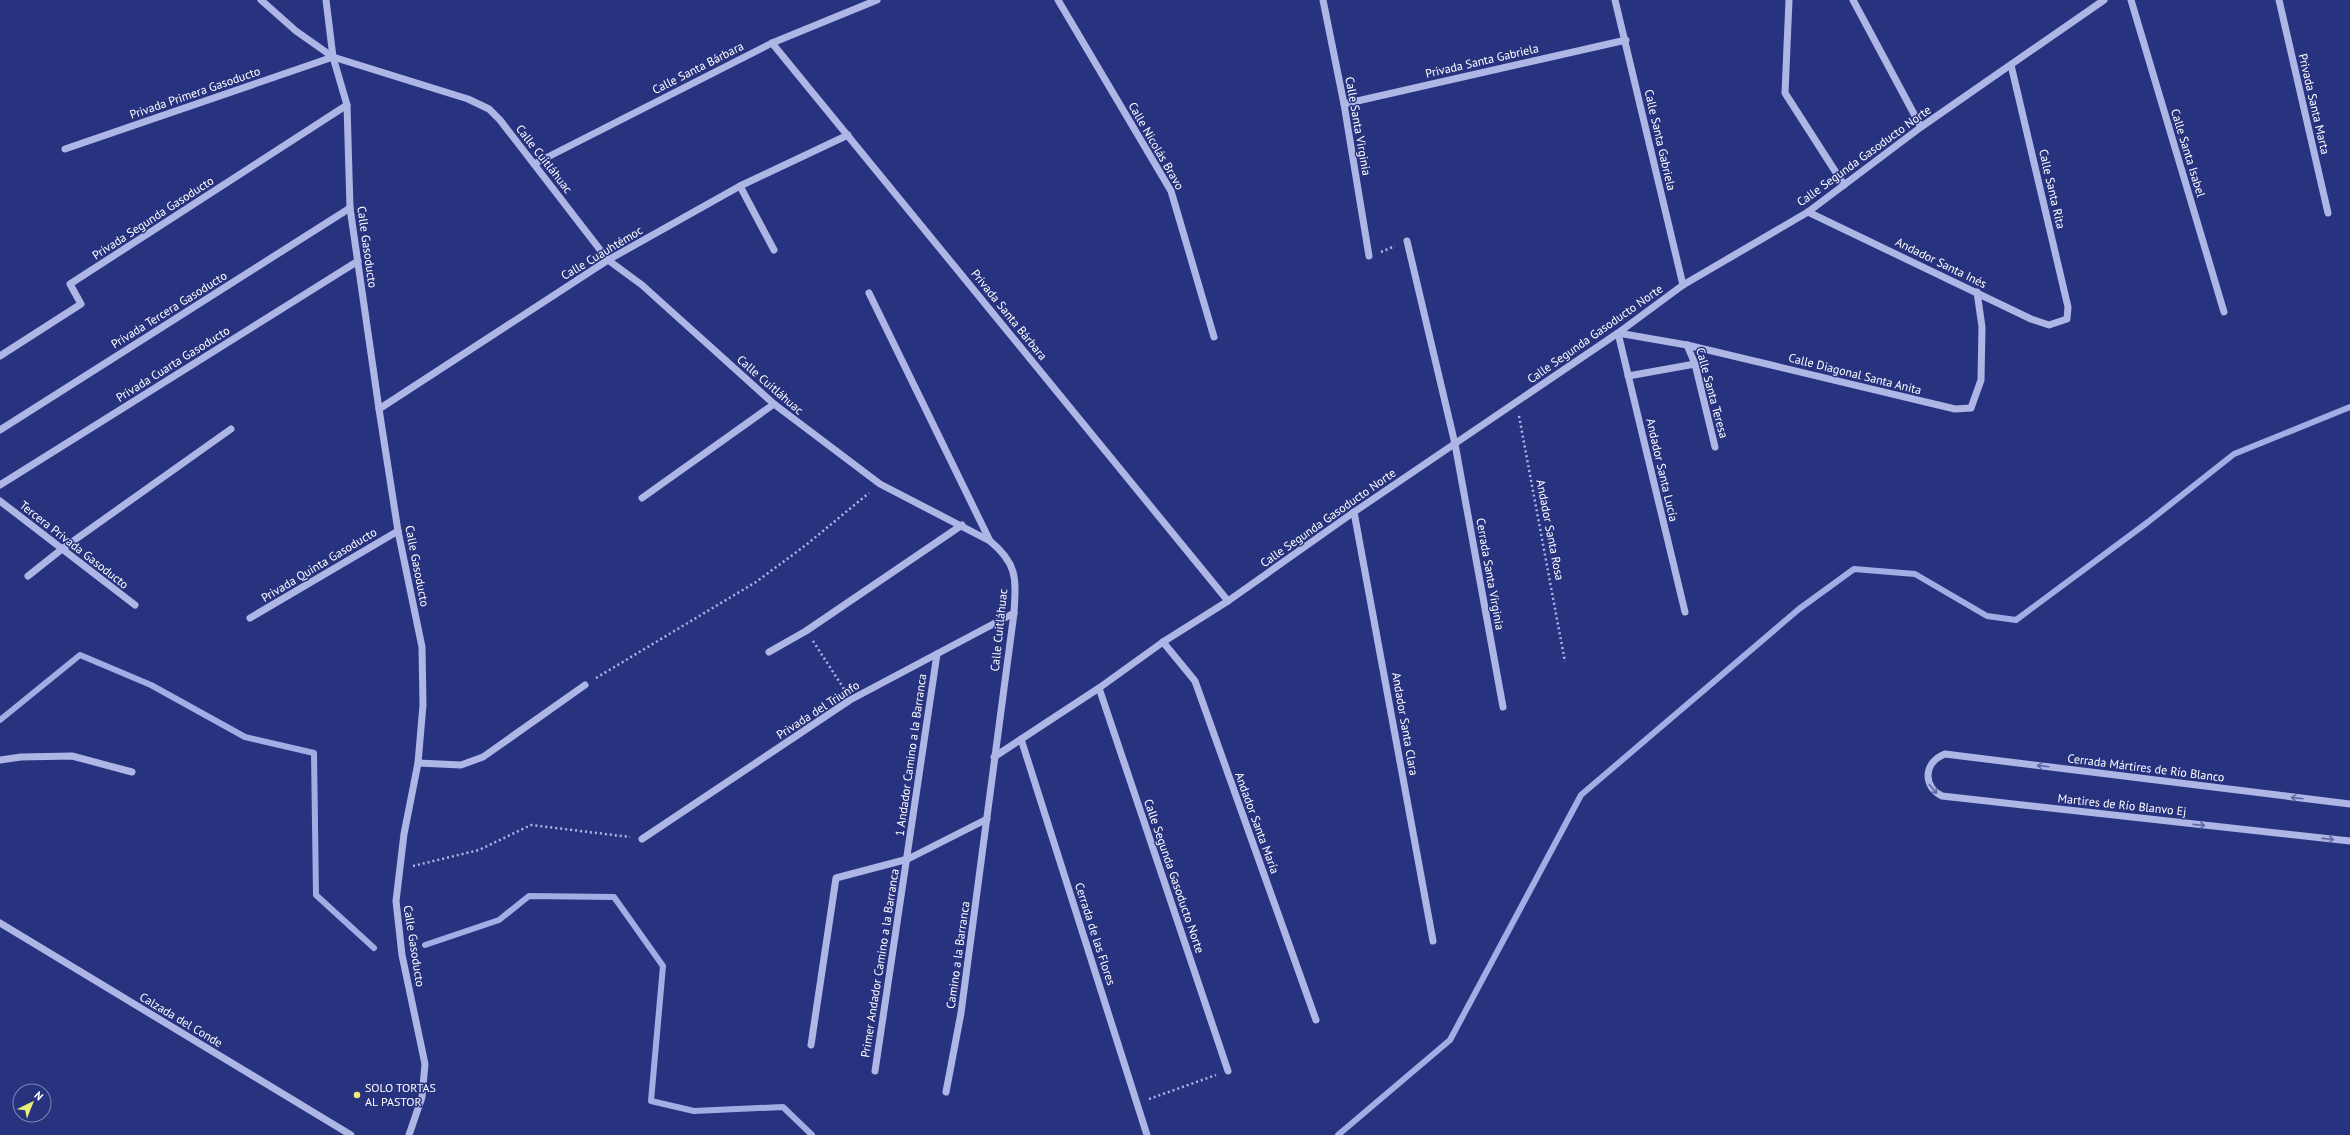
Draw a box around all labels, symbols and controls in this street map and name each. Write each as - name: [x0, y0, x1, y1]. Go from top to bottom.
- street label: Calle Santa Bárbara: [650, 38, 746, 97]
- street label: Privada Santa Gabriela: [1424, 40, 1540, 81]
- street label: Privada Santa Marta: [2296, 52, 2333, 156]
- street label: Privada Primera Gasoducto: [128, 63, 262, 122]
- street label: Calle Santa Virginia: [1342, 75, 1375, 177]
- street label: Calle Santa Gabriela: [1642, 88, 1679, 192]
- street label: Calle Nicolás Bravo: [1125, 99, 1188, 192]
- street label: Calle Segunda Gasoducto Norte: [1794, 102, 1934, 209]
- street label: Calle Santa Isabel: [2168, 107, 2209, 199]
- street label: Calle Cuitláhuac: [513, 121, 576, 197]
- street label: Calle Santa Rita: [2036, 148, 2069, 230]
- street label: Privada Segunda Gasoducto: [89, 173, 216, 262]
- street label: Calle Gasoducto: [354, 205, 381, 289]
- street label: Calle Cuauhtémoc: [558, 222, 646, 283]
- street label: Andador Santa Inés: [1893, 234, 1989, 291]
- street label: Privada Santa Bárbara: [968, 266, 1051, 363]
- street label: Privada Tercera Gasoducto: [108, 268, 229, 351]
- street label: Calle Segunda Gasoducto Norte: [1524, 281, 1665, 386]
- street label: Privada Cuarta Gasoducto: [113, 322, 232, 405]
- street label: Calle Santa Teresa: [1693, 346, 1732, 440]
- street label: Calle Diagonal Santa Anita: [1787, 350, 1923, 397]
- street label: Calle Cuitláhuac: [734, 352, 807, 418]
- street label: Andador Santa Lucía: [1643, 417, 1682, 523]
- street label: Calle Segunda Gasoducto Norte: [1257, 465, 1398, 570]
- street label: Andador Santa Rosa: [1533, 478, 1568, 582]
- street label: Tercera Privada Gasoducto: [17, 497, 132, 592]
- street label: Cerrada Santa Virginia: [1473, 517, 1508, 631]
- street label: Privada Quinta Gasoducto: [258, 524, 379, 605]
- street label: Calle Gasoducto: [402, 524, 433, 608]
- street label: Calle Cuitláhuac: [987, 587, 1010, 672]
- street label: Andador Santa Clara: [1389, 671, 1422, 777]
- street label: 1 Andador Camino a la Barranca: [892, 673, 929, 837]
- street label: Privada del Triunfo: [774, 677, 862, 742]
- street label: Cerrada Mártires de Río Blanco: [2067, 750, 2225, 785]
- one-way arrow: [2037, 762, 2050, 770]
- street label: Andador Santa María: [1232, 770, 1283, 876]
- one-way arrow: [1929, 783, 1938, 794]
- street label: Martires de Río Blanvo Ej: [2057, 790, 2187, 819]
- one-way arrow: [2291, 794, 2304, 802]
- street label: Calle Segunda Gasoducto Norte: [1141, 797, 1208, 955]
- one-way arrow: [2192, 821, 2205, 828]
- one-way arrow: [2321, 835, 2334, 843]
- street label: Primer Andador Camino a la Barranca: [857, 867, 902, 1058]
- street label: Cerrada de las Flores: [1072, 881, 1119, 987]
- street label: Camino a la Barranca: [943, 900, 972, 1010]
- street label: Calle Gasoducto: [401, 904, 428, 988]
- street label: Calzada del Conde: [137, 989, 226, 1050]
- place label: SOLO TORTAS AL PASTOR: [365, 1080, 436, 1109]
- north arrow: [12, 1083, 52, 1123]
- text: N: [31, 1088, 46, 1103]
- marker: SOLO TORTAS AL PASTOR: [352, 1090, 362, 1100]

